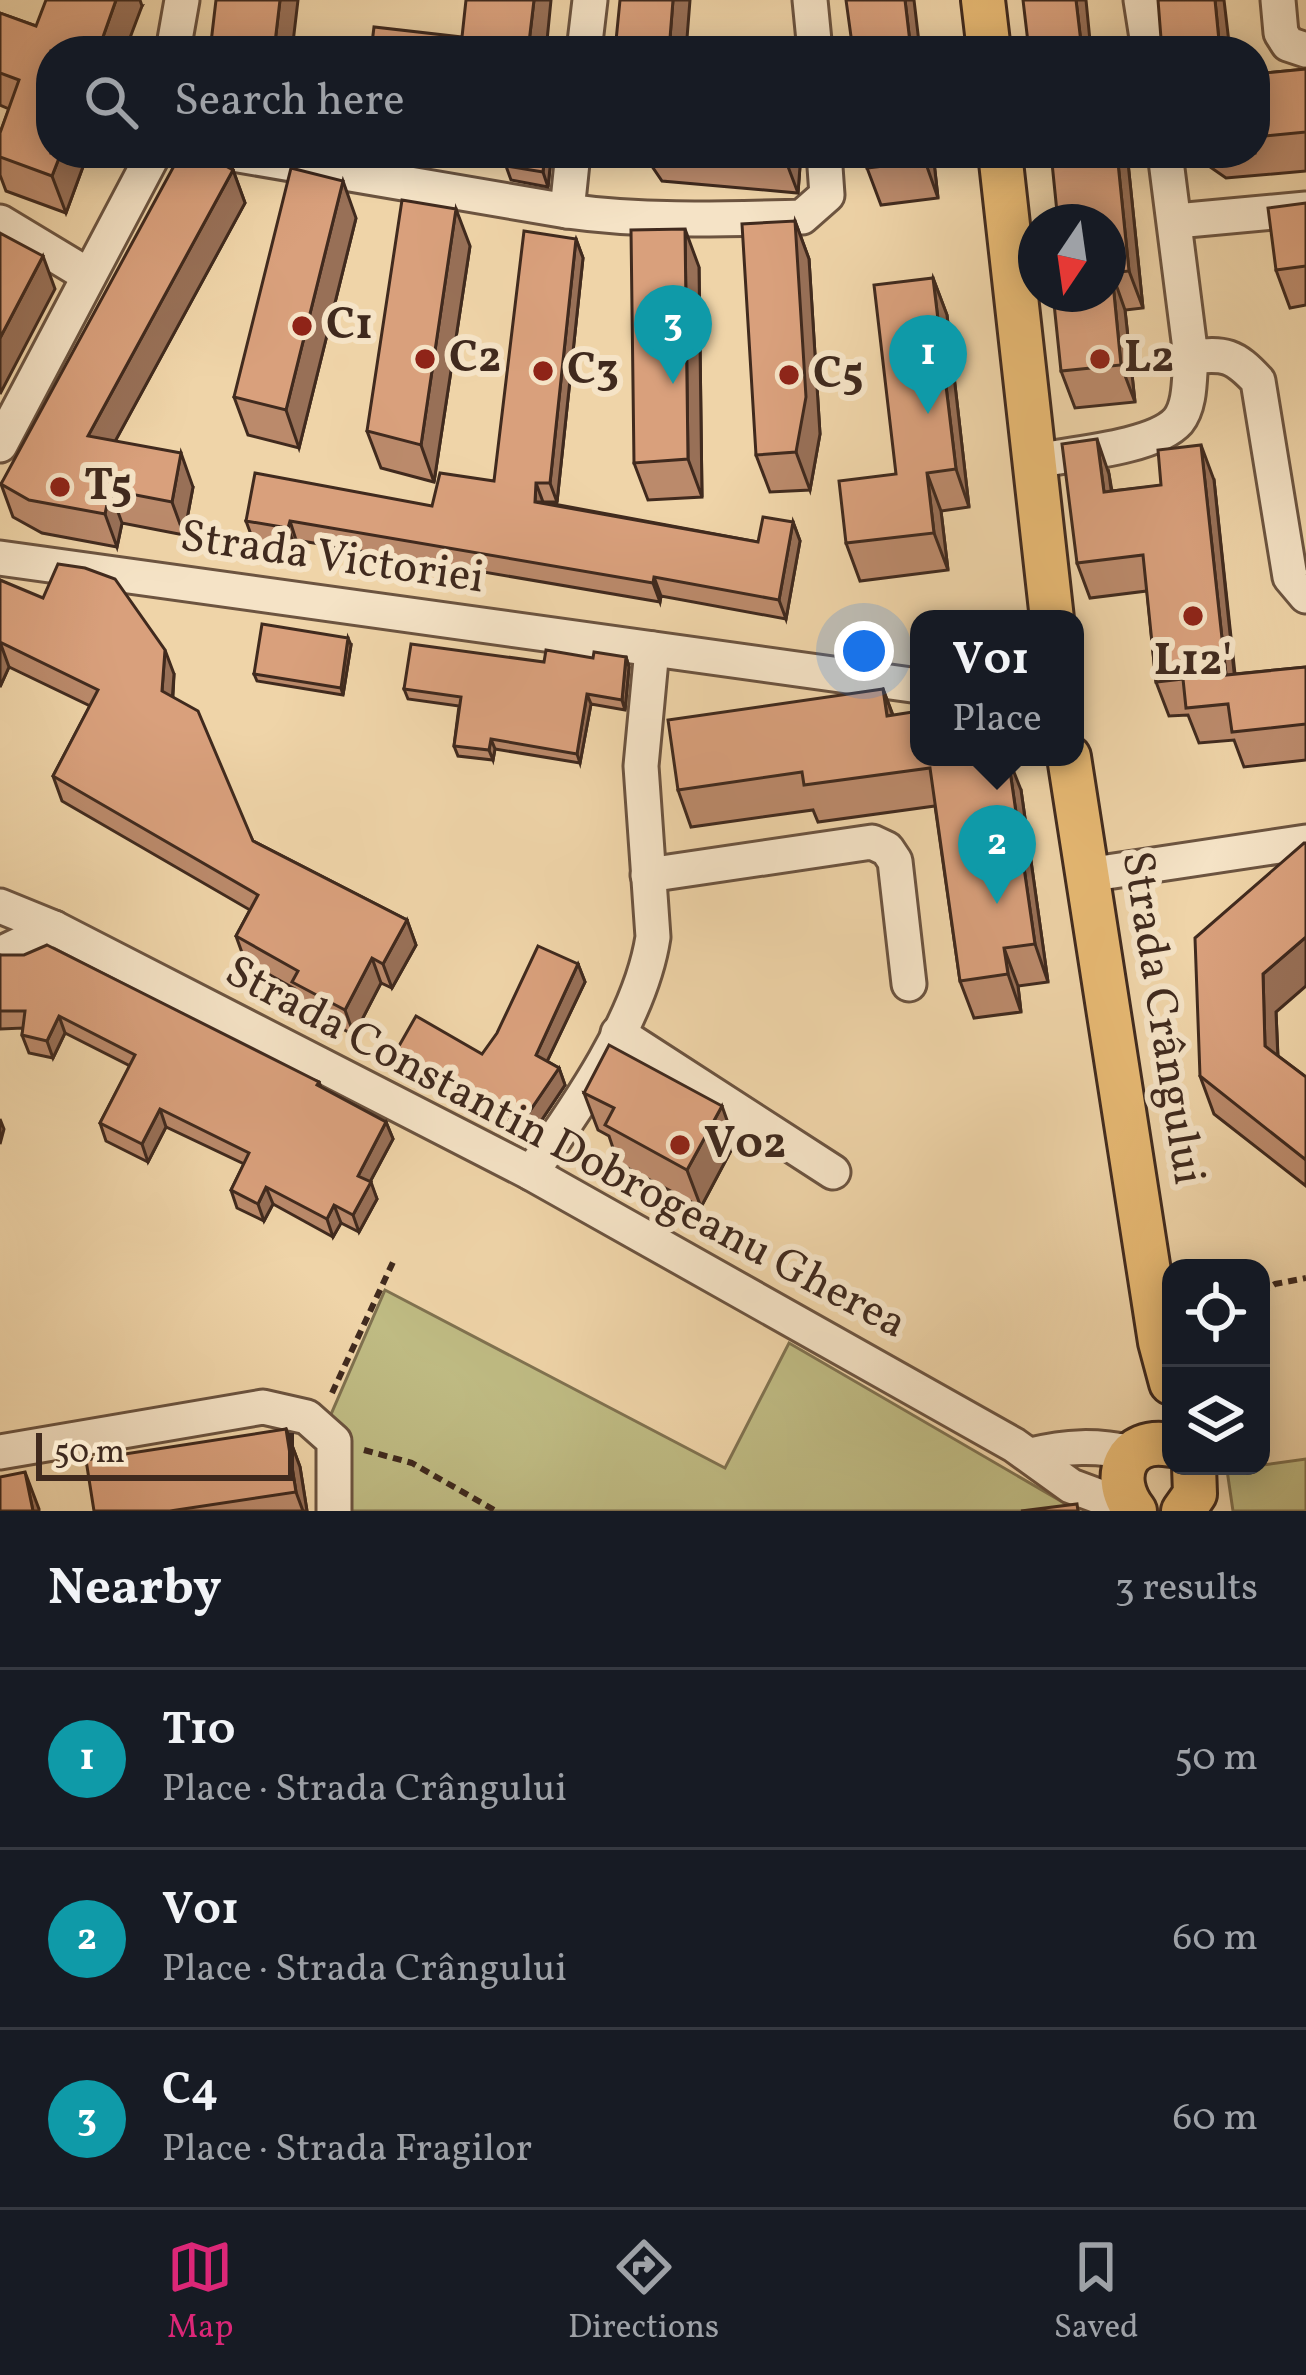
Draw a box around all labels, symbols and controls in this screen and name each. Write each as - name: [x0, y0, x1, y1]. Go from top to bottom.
- search box: [36, 36, 1270, 168]
- icon: search: [78, 69, 144, 135]
- text: Search here: [174, 71, 405, 134]
- north arrow: [1018, 204, 1126, 312]
- pin: 3: [634, 285, 712, 384]
- place label: C1: [326, 295, 373, 358]
- marker: C1: [289, 313, 315, 339]
- pin: 1: [889, 315, 967, 414]
- place label: C2: [449, 328, 501, 391]
- place label: L2: [1124, 328, 1175, 391]
- place label: C3: [567, 340, 619, 403]
- place label: C5: [813, 344, 864, 407]
- marker: C2: [412, 346, 438, 372]
- marker: L2: [1087, 346, 1113, 372]
- marker: C3: [530, 358, 556, 384]
- marker: C5: [776, 362, 802, 388]
- place label: T5: [84, 456, 132, 519]
- marker: T5: [47, 474, 73, 500]
- street label: Strada Victoriei: [176, 507, 488, 611]
- marker: L12': [1180, 603, 1206, 629]
- popup: [910, 610, 1084, 766]
- your location: [834, 621, 894, 681]
- text: V01: [952, 630, 1029, 693]
- place label: L12': [1154, 631, 1232, 694]
- text: Place: [952, 693, 1042, 747]
- pin: 2: [958, 805, 1036, 904]
- street label: Strada Crângului: [1104, 847, 1218, 1189]
- street label: Strada Constantin Dobrogeanu Gherea: [213, 942, 917, 1356]
- place label: V02: [704, 1114, 787, 1177]
- marker: V02: [667, 1132, 693, 1158]
- map controls: [1162, 1259, 1270, 1475]
- button: locate: [1162, 1259, 1270, 1367]
- button: layers: [1162, 1367, 1270, 1475]
- scale bar: [36, 1427, 294, 1480]
- text: 50 m: [54, 1431, 125, 1477]
- text: Nearby: [48, 1554, 222, 1625]
- text: 3 results: [1115, 1562, 1258, 1616]
- text: T10: [162, 1700, 236, 1763]
- text: 1: [79, 1732, 95, 1786]
- text: 50 m: [1174, 1732, 1258, 1786]
- text: Place · Strada Crângului: [162, 1763, 567, 1817]
- text: V01: [162, 1880, 239, 1943]
- text: 2: [77, 1912, 97, 1966]
- text: 60 m: [1173, 1912, 1258, 1966]
- text: Place · Strada Crângului: [162, 1943, 567, 1997]
- text: C4: [162, 2060, 218, 2123]
- text: 3: [77, 2092, 97, 2146]
- text: 60 m: [1173, 2092, 1258, 2146]
- text: Place · Strada Fragilor: [162, 2123, 532, 2177]
- tab: Map: [167, 2234, 233, 2352]
- tab: Directions: [568, 2234, 719, 2352]
- tab: Saved: [1054, 2234, 1139, 2352]

